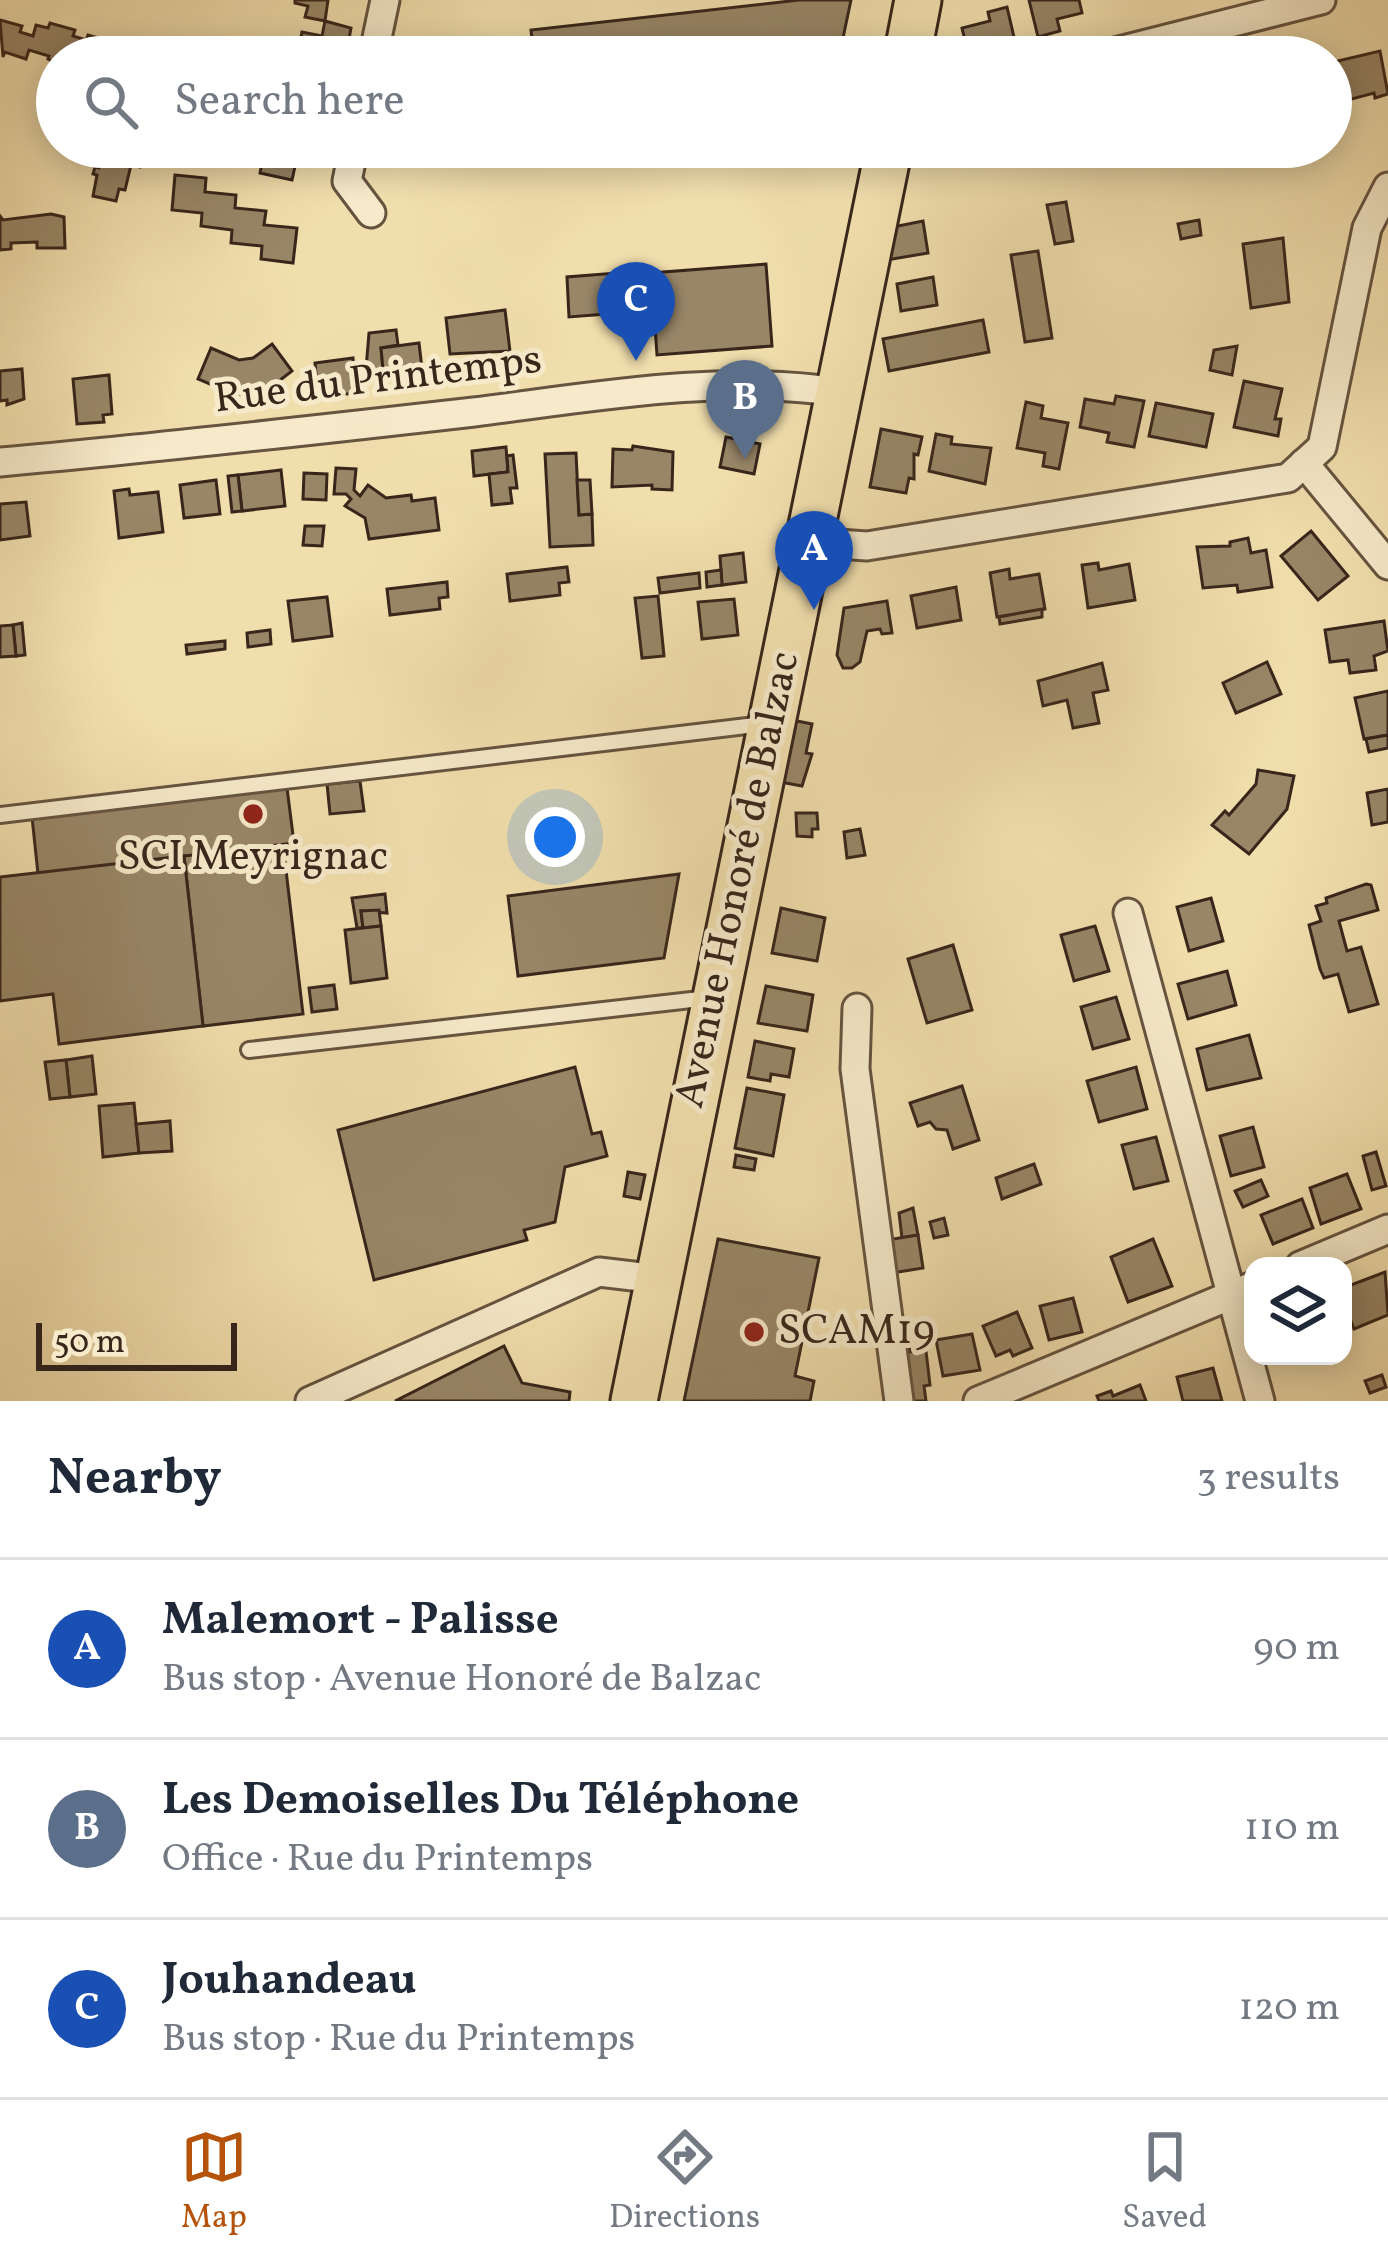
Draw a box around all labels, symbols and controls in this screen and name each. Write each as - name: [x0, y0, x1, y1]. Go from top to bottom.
- search box: [36, 36, 1352, 168]
- icon: search: [78, 69, 144, 135]
- text: Search here: [174, 71, 405, 134]
- pin: C: [597, 262, 675, 361]
- street label: Rue du Printemps: [211, 332, 545, 430]
- pin: B: [706, 360, 784, 459]
- pin: A: [775, 511, 853, 610]
- street label: Avenue Honoré de Balzac: [662, 646, 816, 1114]
- marker: SCI Meyrignac: [240, 801, 266, 827]
- your location: [525, 807, 585, 867]
- place label: SCI Meyrignac: [118, 829, 388, 888]
- map controls: [1244, 1257, 1352, 1365]
- button: layers: [1244, 1257, 1352, 1365]
- place label: SCAM19: [778, 1303, 935, 1362]
- scale bar: [36, 1317, 237, 1370]
- marker: SCAM19: [741, 1319, 767, 1345]
- text: 50 m: [54, 1321, 125, 1367]
- text: Nearby: [48, 1444, 222, 1515]
- text: 3 results: [1197, 1452, 1340, 1506]
- text: Malemort - Palisse: [162, 1590, 559, 1653]
- text: A: [73, 1622, 101, 1676]
- text: 90 m: [1253, 1622, 1340, 1676]
- text: Bus stop · Avenue Honoré de Balzac: [162, 1653, 761, 1707]
- text: Les Demoiselles Du Téléphone: [162, 1770, 799, 1833]
- text: B: [74, 1802, 100, 1856]
- text: 110 m: [1244, 1802, 1340, 1856]
- text: Office · Rue du Printemps: [162, 1833, 593, 1887]
- text: Jouhandeau: [162, 1950, 417, 2013]
- text: C: [74, 1982, 100, 2036]
- text: 120 m: [1239, 1982, 1340, 2036]
- text: Bus stop · Rue du Printemps: [162, 2013, 635, 2067]
- tab: Map: [181, 2124, 247, 2242]
- tab: Directions: [609, 2124, 760, 2242]
- tab: Saved: [1122, 2124, 1207, 2242]

